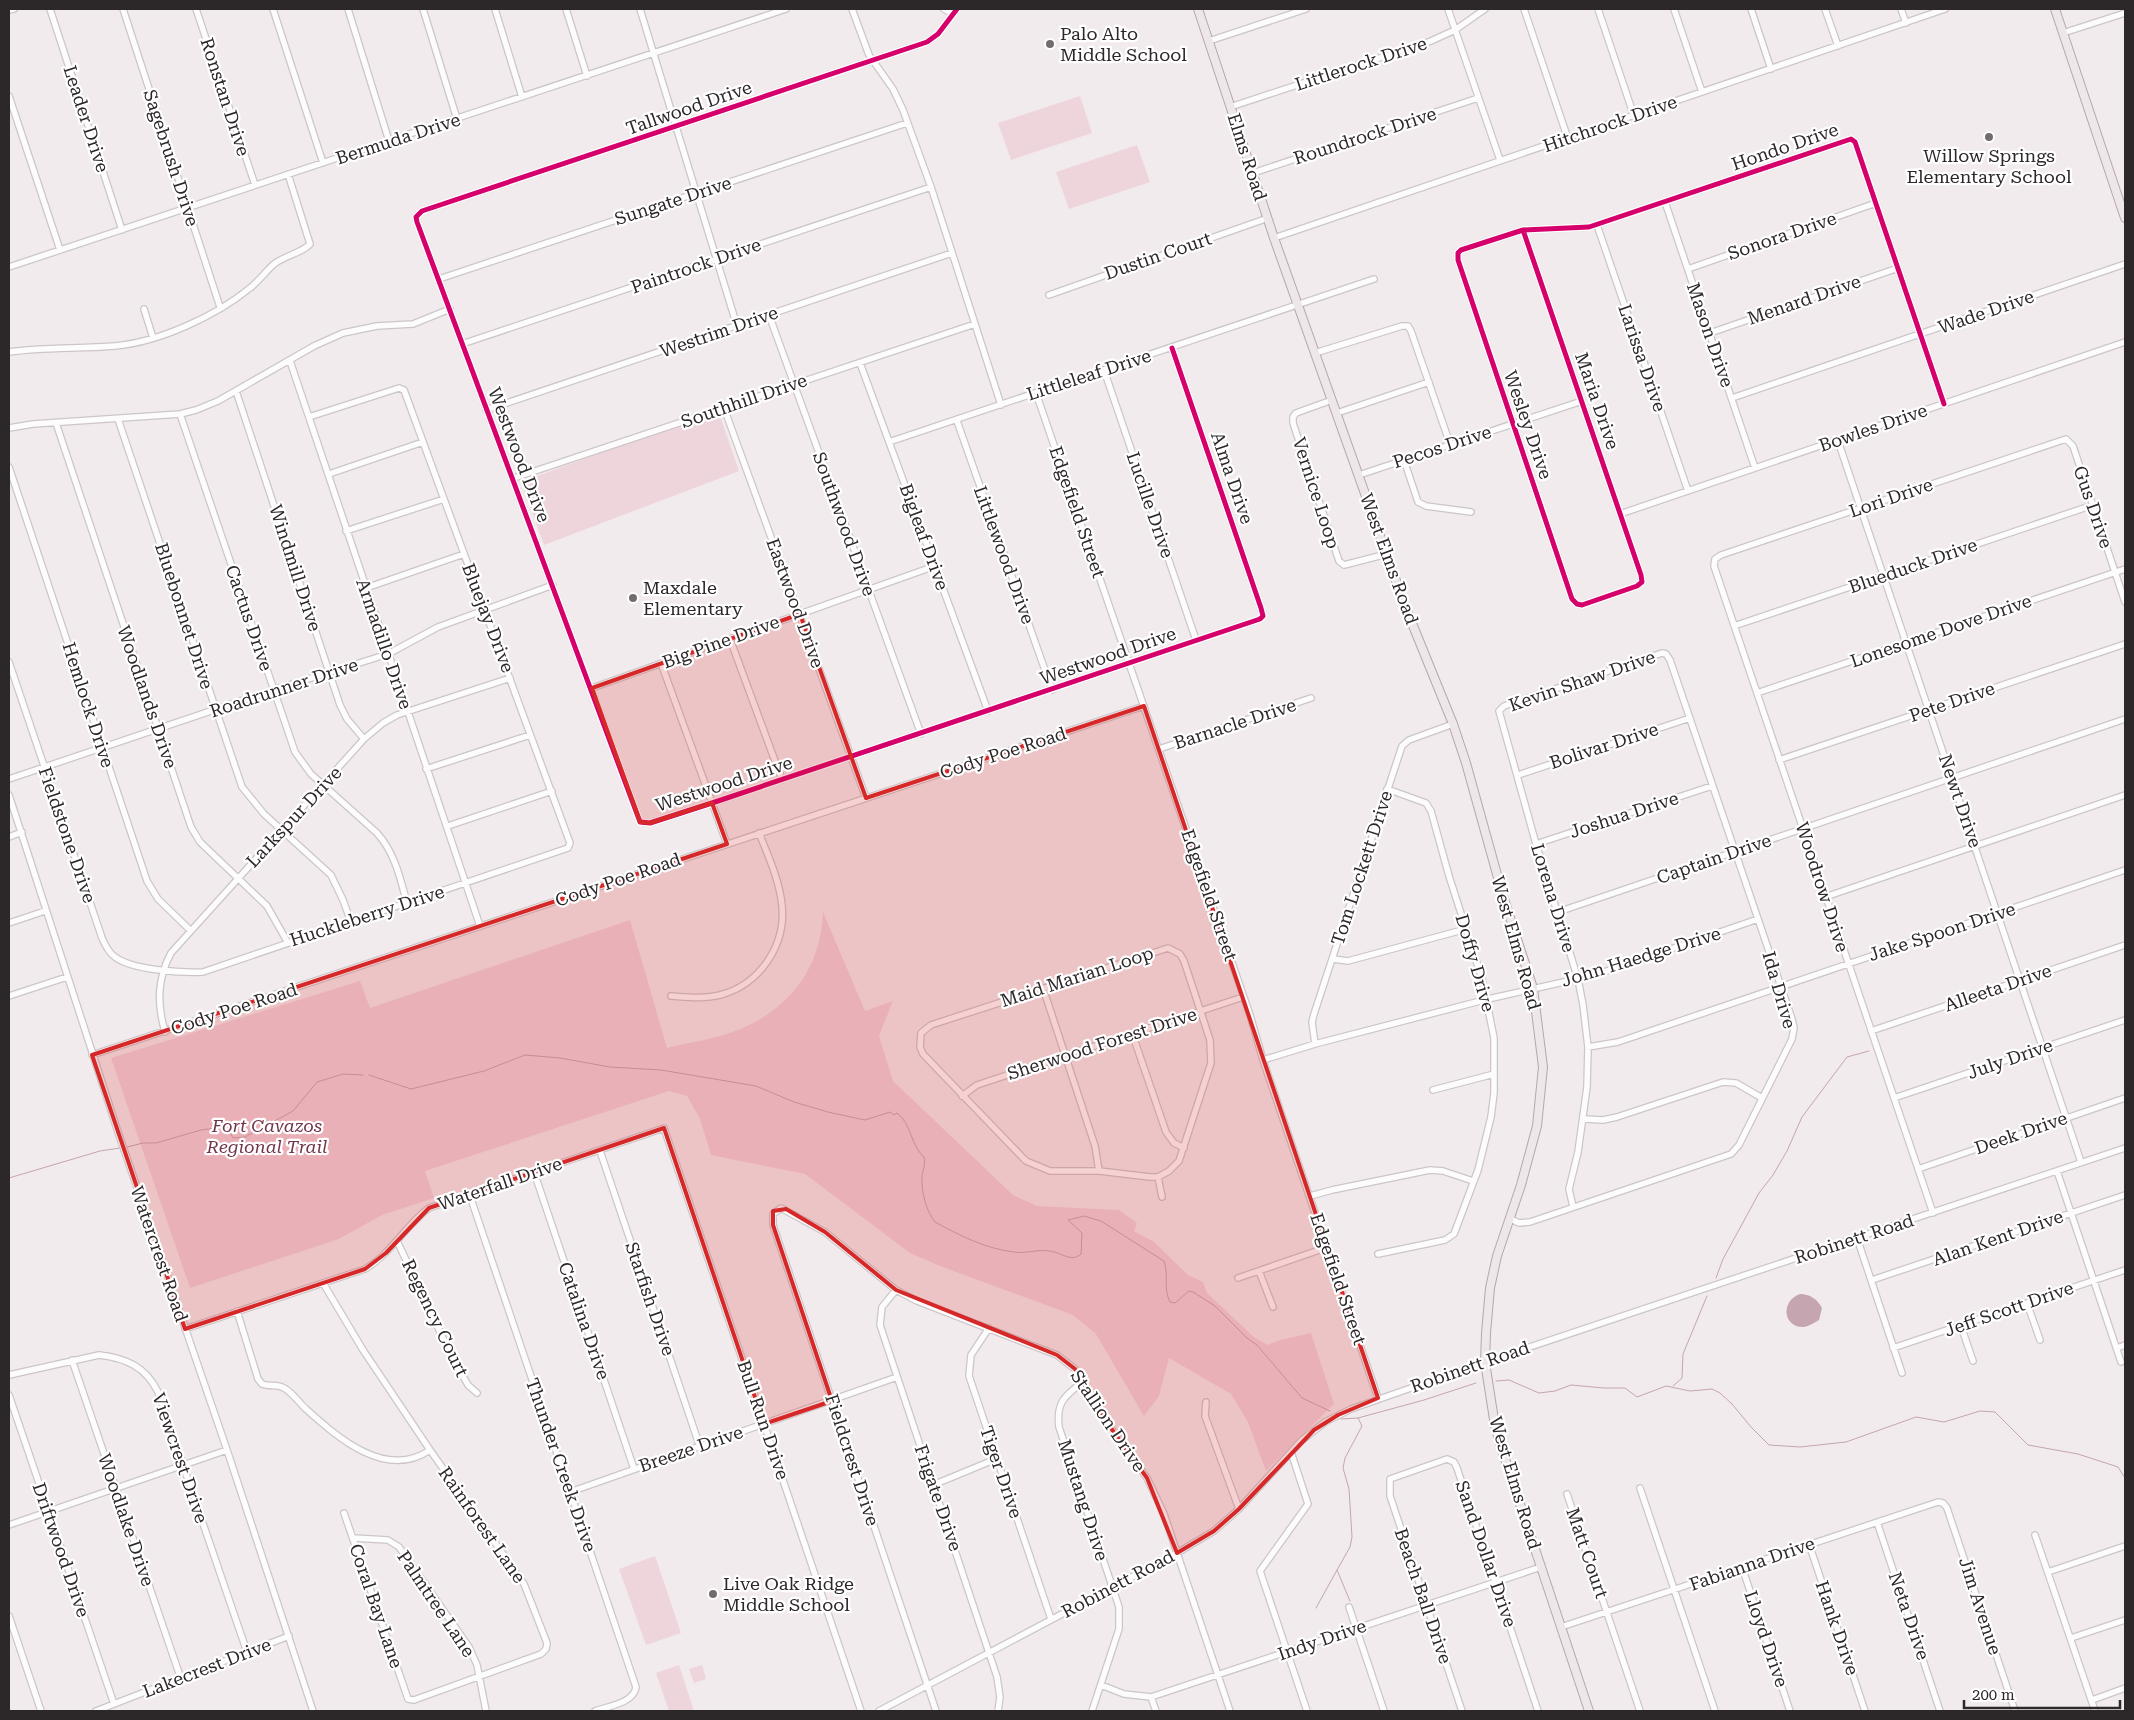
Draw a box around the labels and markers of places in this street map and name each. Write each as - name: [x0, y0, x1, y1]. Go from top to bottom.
- place label: Palo Alto Middle School: [1060, 23, 1187, 65]
- marker: Palo Alto Middle School: [1044, 38, 1056, 50]
- marker: Willow Springs Elementary School: [1983, 131, 1995, 143]
- place label: Willow Springs Elementary School: [1906, 145, 2072, 187]
- place label: Maxdale Elementary: [643, 577, 743, 619]
- marker: Maxdale Elementary: [627, 592, 639, 604]
- place label: Live Oak Ridge Middle School: [723, 1573, 854, 1615]
- marker: Live Oak Ridge Middle School: [707, 1588, 719, 1600]

